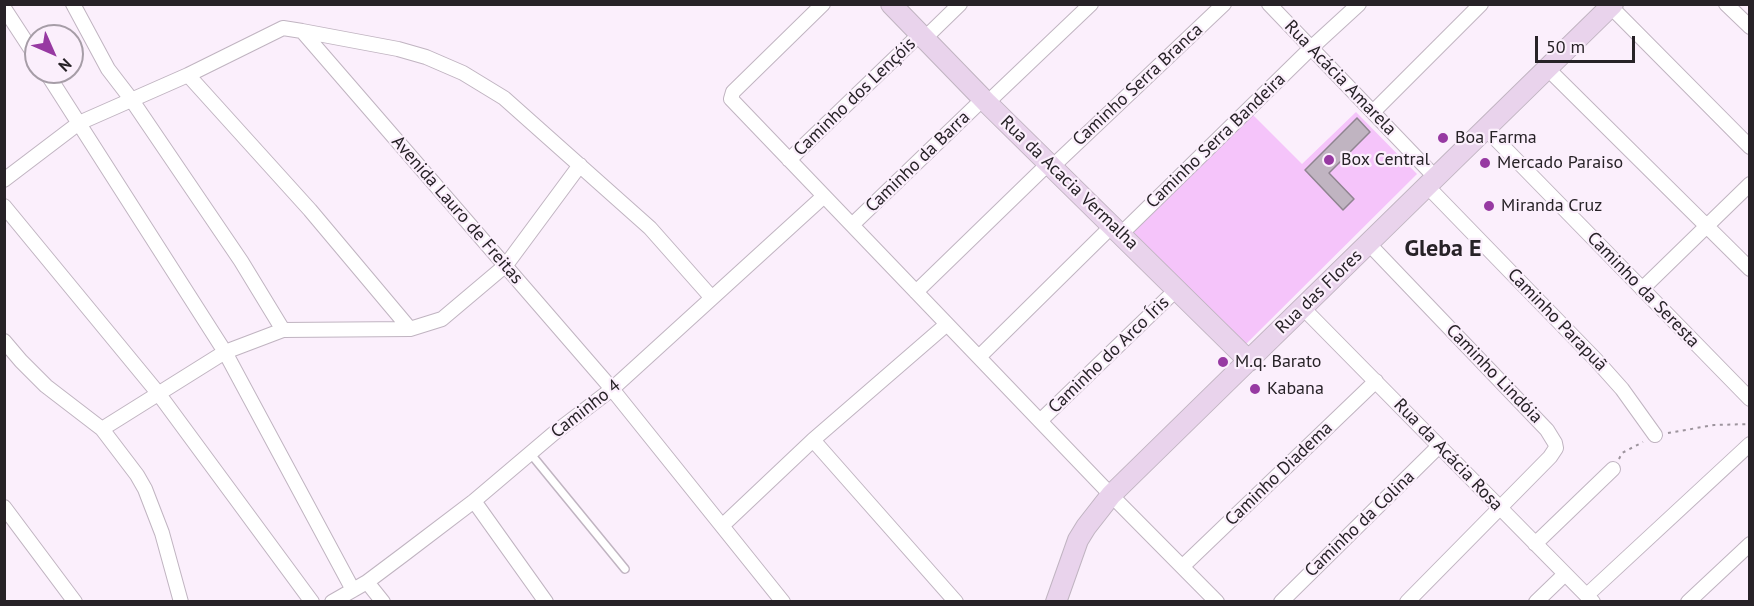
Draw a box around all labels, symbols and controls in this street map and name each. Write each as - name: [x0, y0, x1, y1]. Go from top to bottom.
- street label: Rua Acácia Amarela: [1280, 16, 1400, 140]
- street label: Caminho Serra Branca: [1069, 19, 1207, 151]
- north arrow: [24, 24, 84, 84]
- scale bar: [1538, 24, 1638, 62]
- street label: Caminho dos Lençóis: [790, 33, 920, 161]
- text: 50 m: [1546, 35, 1585, 58]
- text: N: [55, 55, 76, 76]
- street label: Caminho Serra Bandeira: [1142, 69, 1290, 213]
- street label: Caminho da Barra: [861, 107, 975, 217]
- street label: Rua da Acacia Vermalha: [996, 112, 1142, 254]
- place label: Boa Farma: [1455, 127, 1537, 149]
- street label: Avenida Lauro de Freitas: [387, 131, 527, 289]
- marker: Boa Farma: [1436, 131, 1450, 145]
- place label: Box Central: [1341, 149, 1430, 171]
- place label: Mercado Paraiso: [1497, 152, 1623, 174]
- marker: Box Central: [1322, 153, 1336, 167]
- marker: Mercado Paraiso: [1478, 156, 1492, 170]
- place label: Miranda Cruz: [1501, 195, 1602, 217]
- marker: Miranda Cruz: [1482, 199, 1496, 213]
- street label: Caminho da Seresta: [1582, 228, 1704, 352]
- district label: Gleba E: [1404, 235, 1482, 263]
- street label: Rua das Flores: [1271, 245, 1367, 339]
- street label: Caminho Parapuã: [1503, 264, 1611, 376]
- street label: Caminho do Arco Íris: [1044, 292, 1174, 418]
- street label: Caminho Lindóia: [1441, 320, 1547, 428]
- place label: M.q. Barato: [1235, 351, 1321, 373]
- marker: M.q. Barato: [1216, 355, 1230, 369]
- street label: Caminho 4: [547, 375, 625, 443]
- place label: Kabana: [1267, 378, 1324, 400]
- marker: Kabana: [1248, 382, 1262, 396]
- street label: Rua da Acácia Rosa: [1389, 394, 1507, 516]
- street label: Caminho Diadema: [1221, 417, 1337, 531]
- street label: Caminho da Colina: [1301, 466, 1419, 582]

